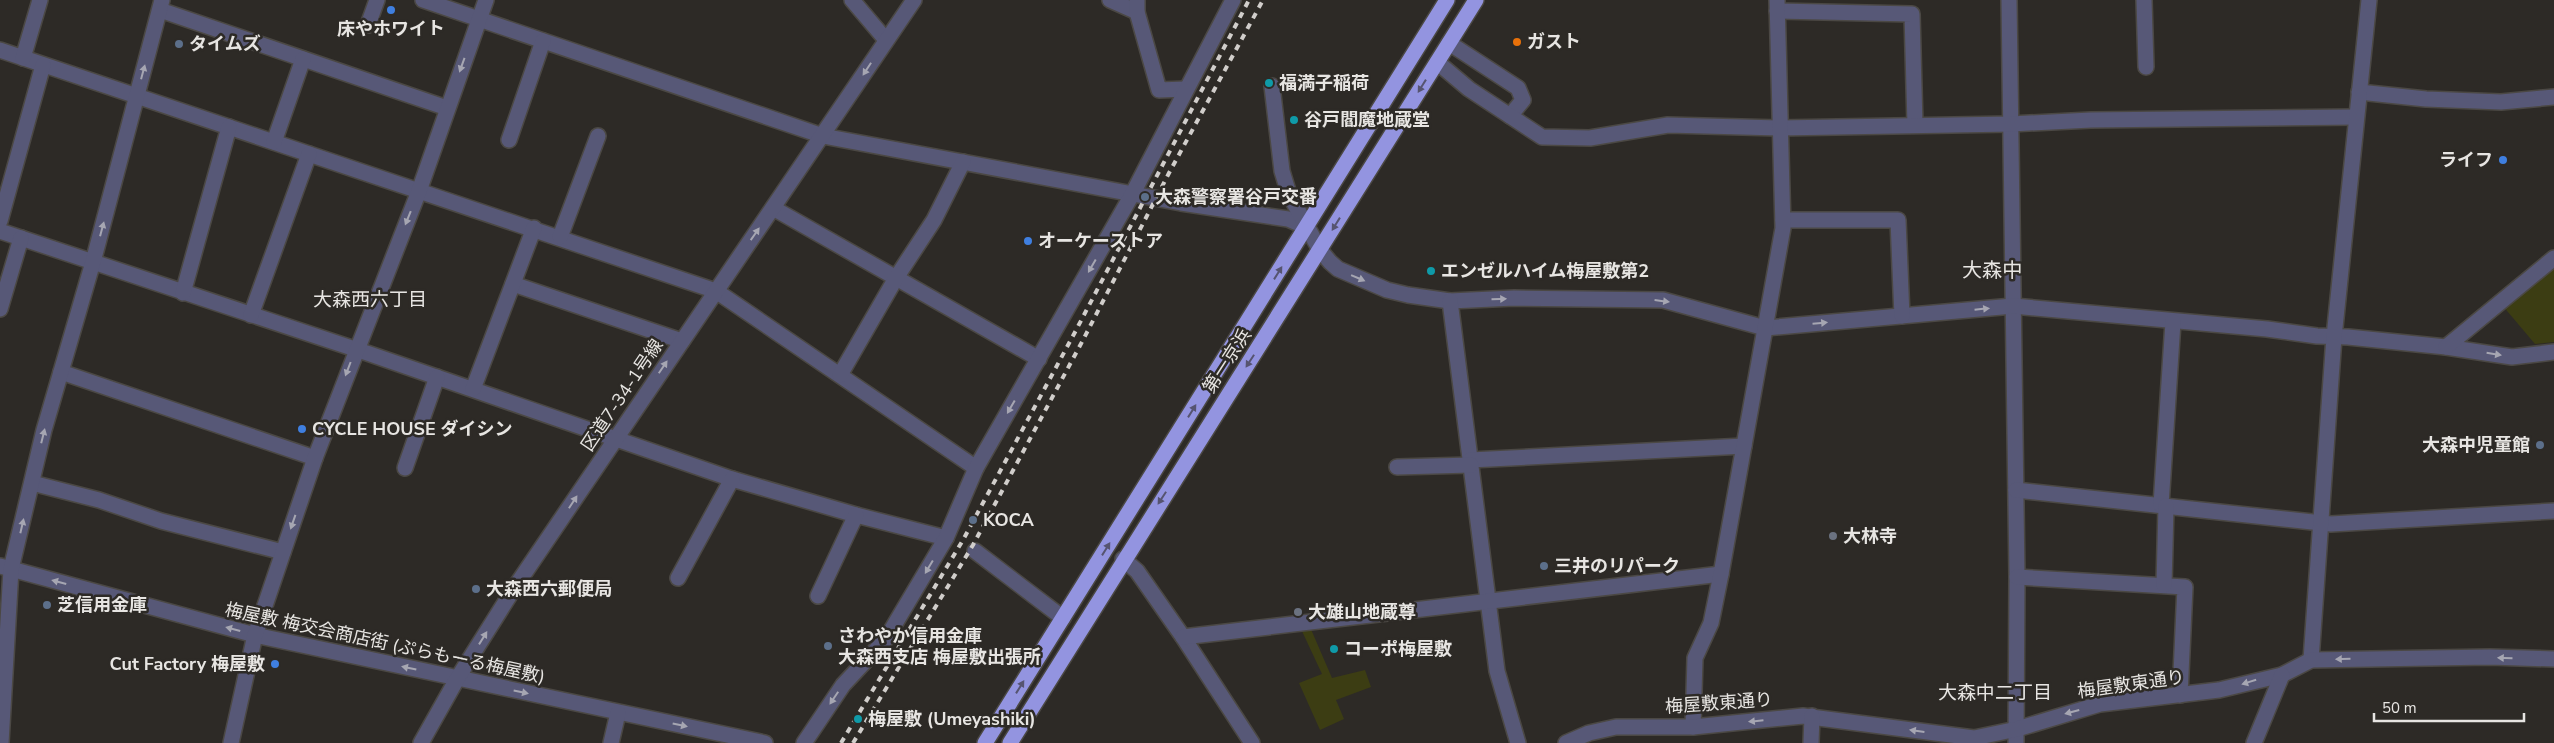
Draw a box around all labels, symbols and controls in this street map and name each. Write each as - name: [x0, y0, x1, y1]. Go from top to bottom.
- marker: 床やホワイト: [385, 4, 397, 16]
- place label: 床やホワイト: [337, 17, 445, 41]
- place label: ガスト: [1527, 30, 1581, 54]
- place label: タイムズ: [189, 32, 261, 56]
- marker: ガスト: [1511, 36, 1523, 48]
- marker: タイムズ: [173, 38, 185, 50]
- one-way arrow: [458, 57, 465, 72]
- one-way arrow: [862, 63, 872, 76]
- one-way arrow: [140, 64, 148, 79]
- place label: 福満子稲荷: [1279, 71, 1369, 95]
- marker: 福満子稲荷: [1263, 77, 1275, 89]
- one-way arrow: [1418, 79, 1427, 92]
- place label: 谷戸閻魔地蔵堂: [1304, 108, 1430, 132]
- marker: 谷戸閻魔地蔵堂: [1288, 114, 1300, 126]
- place label: ライフ: [2439, 148, 2493, 172]
- marker: ライフ: [2497, 154, 2509, 166]
- place label: 大森警察署谷戸交番: [1155, 185, 1317, 209]
- marker: 大森警察署谷戸交番: [1139, 191, 1151, 203]
- one-way arrow: [404, 211, 412, 226]
- one-way arrow: [1332, 217, 1341, 230]
- one-way arrow: [98, 221, 106, 236]
- one-way arrow: [750, 227, 760, 240]
- place label: オーケーストア: [1038, 229, 1163, 253]
- marker: オーケーストア: [1022, 235, 1034, 247]
- district label: 大森中: [1962, 257, 2022, 284]
- one-way arrow: [1087, 259, 1096, 272]
- place label: エンゼルハイム梅屋敷第2: [1441, 259, 1649, 283]
- marker: エンゼルハイム梅屋敷第2: [1425, 265, 1437, 277]
- one-way arrow: [1273, 266, 1283, 279]
- one-way arrow: [1351, 274, 1365, 282]
- district label: 大森西六丁目: [313, 287, 427, 313]
- one-way arrow: [1491, 295, 1507, 303]
- one-way arrow: [1654, 297, 1670, 305]
- one-way arrow: [1974, 305, 1990, 313]
- one-way arrow: [1812, 319, 1828, 327]
- street label: 第一京浜: [1197, 324, 1257, 398]
- street label: 区道7-34-1号線: [576, 334, 668, 456]
- one-way arrow: [2486, 351, 2502, 359]
- one-way arrow: [1245, 354, 1254, 368]
- one-way arrow: [658, 361, 668, 374]
- one-way arrow: [344, 362, 352, 377]
- one-way arrow: [1007, 400, 1015, 414]
- one-way arrow: [1187, 404, 1197, 417]
- place label: CYCLE HOUSE ダイシン: [312, 417, 513, 441]
- marker: CYCLE HOUSE ダイシン: [296, 423, 308, 435]
- one-way arrow: [39, 428, 47, 443]
- place label: 大森中児童館: [2422, 433, 2530, 457]
- marker: 大森中児童館: [2534, 439, 2546, 451]
- one-way arrow: [1157, 491, 1167, 505]
- one-way arrow: [568, 496, 578, 509]
- place label: KOCA: [983, 508, 1035, 532]
- one-way arrow: [289, 514, 296, 529]
- marker: KOCA: [967, 514, 979, 526]
- one-way arrow: [18, 519, 26, 534]
- place label: 大林寺: [1843, 524, 1897, 548]
- marker: 大林寺: [1827, 530, 1839, 542]
- one-way arrow: [1102, 542, 1111, 555]
- place label: 三井のリパーク: [1554, 554, 1680, 578]
- one-way arrow: [924, 560, 933, 573]
- marker: 三井のリパーク: [1538, 560, 1550, 572]
- place label: 大森西六郵便局: [486, 577, 612, 601]
- one-way arrow: [52, 578, 67, 586]
- marker: 大森西六郵便局: [470, 583, 482, 595]
- place label: 芝信用金庫: [57, 593, 147, 617]
- street label: 梅屋敷 梅交会商店街 (ぷらもーる梅屋敷): [223, 597, 547, 689]
- marker: 芝信用金庫: [41, 599, 53, 611]
- place label: 大雄山地蔵尊: [1308, 600, 1416, 624]
- marker: 大雄山地蔵尊: [1292, 606, 1304, 618]
- place label: さわやか信用金庫 大森西支店 梅屋敷出張所: [838, 624, 1041, 669]
- one-way arrow: [226, 625, 241, 633]
- one-way arrow: [478, 631, 488, 644]
- place label: コーポ梅屋敷: [1344, 637, 1452, 661]
- marker: さわやか信用金庫 大森西支店 梅屋敷出張所: [822, 640, 834, 652]
- marker: コーポ梅屋敷: [1328, 643, 1340, 655]
- place label: Cut Factory 梅屋敷: [110, 652, 265, 676]
- one-way arrow: [2497, 654, 2513, 662]
- one-way arrow: [2335, 655, 2351, 663]
- marker: Cut Factory 梅屋敷: [269, 658, 281, 670]
- one-way arrow: [400, 664, 416, 672]
- street label: 梅屋敷東通り: [2076, 665, 2186, 703]
- one-way arrow: [2241, 678, 2256, 686]
- one-way arrow: [1016, 680, 1025, 693]
- district label: 大森中二丁目: [1938, 680, 2052, 706]
- street label: 梅屋敷東通り: [1664, 687, 1774, 719]
- one-way arrow: [514, 688, 529, 696]
- scale bar: [2374, 690, 2524, 722]
- one-way arrow: [829, 691, 839, 705]
- text: 50 m: [2382, 698, 2417, 718]
- place label: 梅屋敷 (Umeyashiki): [868, 707, 1036, 731]
- one-way arrow: [2064, 708, 2079, 716]
- marker: 梅屋敷 (Umeyashiki): [852, 713, 864, 725]
- one-way arrow: [1747, 717, 1763, 725]
- one-way arrow: [673, 722, 689, 730]
- one-way arrow: [1908, 727, 1924, 735]

